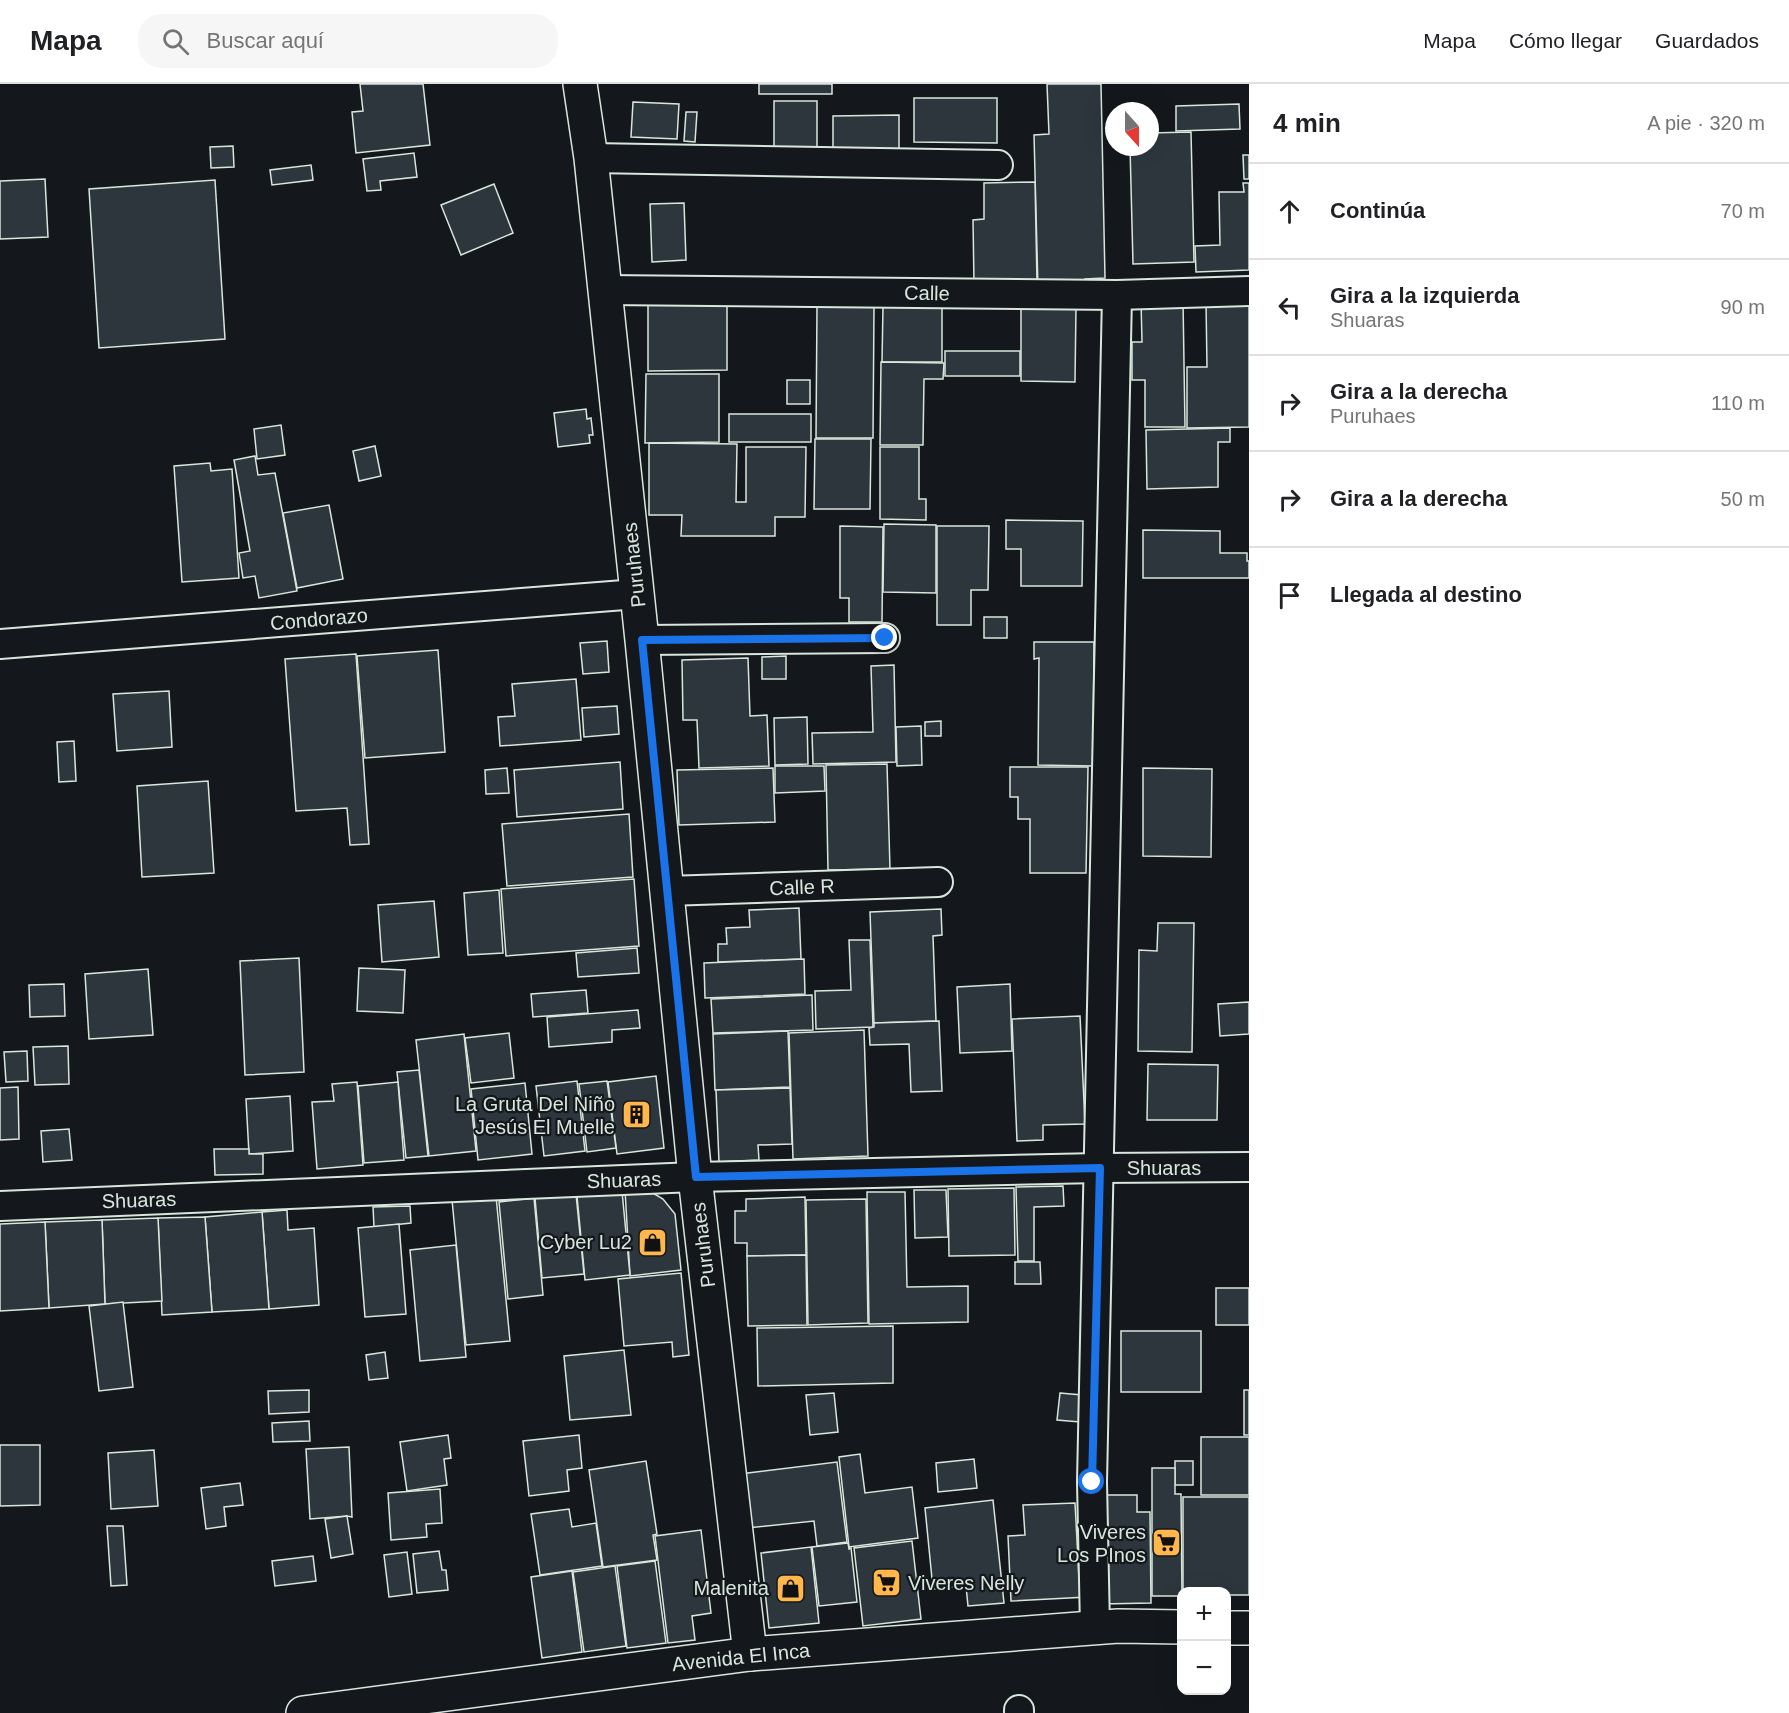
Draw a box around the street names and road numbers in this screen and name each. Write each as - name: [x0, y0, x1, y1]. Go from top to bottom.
- street label: Calle: [904, 282, 950, 304]
- street label: Puruhaes: [619, 521, 649, 609]
- street label: Condorazo: [269, 604, 369, 634]
- street label: Calle R: [769, 875, 835, 899]
- street label: Shuaras: [1127, 1157, 1201, 1179]
- street label: Shuaras: [586, 1168, 662, 1192]
- street label: Shuaras: [101, 1188, 177, 1212]
- street label: Puruhaes: [687, 1201, 719, 1289]
- street label: Avenida El Inca: [671, 1639, 812, 1675]

